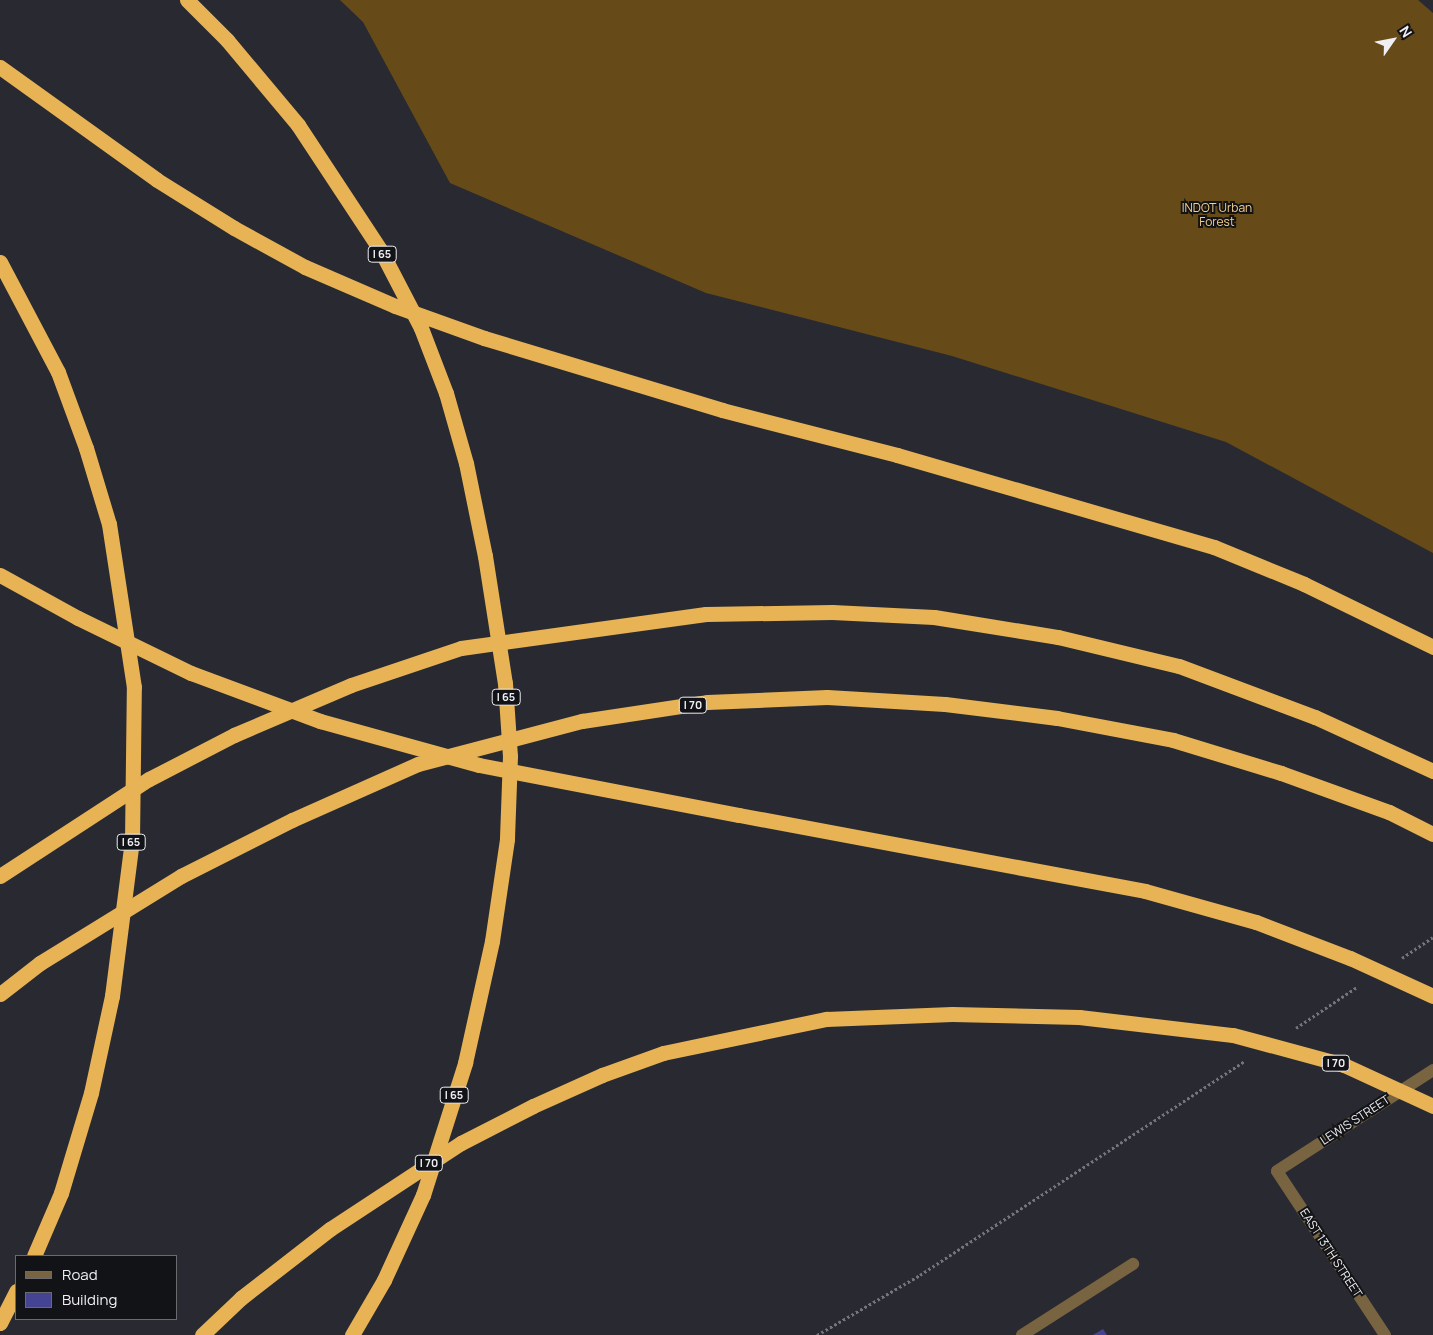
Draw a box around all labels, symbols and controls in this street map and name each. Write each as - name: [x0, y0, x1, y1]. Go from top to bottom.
- north arrow: [1368, 15, 1418, 65]
- text: N: [1395, 22, 1417, 41]
- park label: INDOT Urban Forest: [1182, 201, 1252, 229]
- road number: I 65: [367, 245, 397, 262]
- road number: I 65: [491, 689, 521, 706]
- road number: I 70: [678, 696, 708, 714]
- road number: I 65: [116, 834, 146, 850]
- road number: I 70: [1321, 1054, 1351, 1072]
- road number: I 65: [439, 1086, 469, 1104]
- street label: LEWIS STREET: [1318, 1092, 1392, 1148]
- road number: I 70: [414, 1154, 444, 1172]
- street label: EAST 13TH STREET: [1297, 1206, 1365, 1300]
- legend: [15, 1255, 178, 1320]
- text: Road: [62, 1264, 98, 1285]
- text: Building: [62, 1289, 117, 1310]

